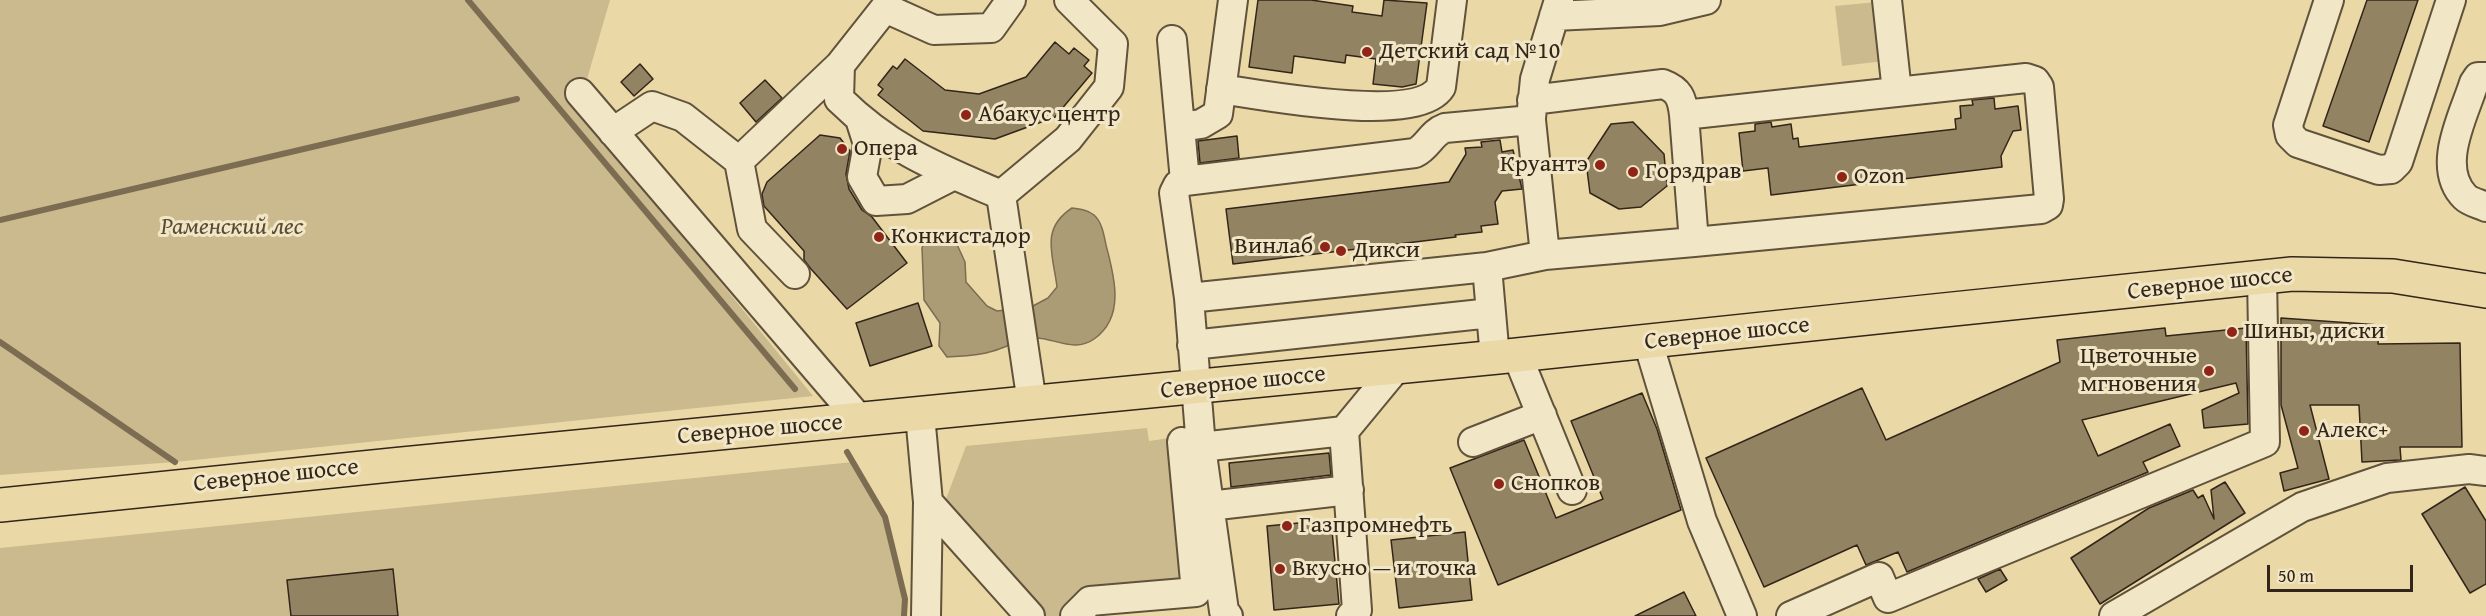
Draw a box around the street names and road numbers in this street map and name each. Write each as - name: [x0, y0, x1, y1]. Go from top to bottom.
- street label: Северное шоссе: [2126, 261, 2294, 307]
- street label: Северное шоссе: [1643, 311, 1811, 357]
- street label: Северное шоссе: [1159, 360, 1327, 406]
- street label: Северное шоссе: [676, 408, 844, 452]
- street label: Северное шоссе: [192, 453, 360, 499]

